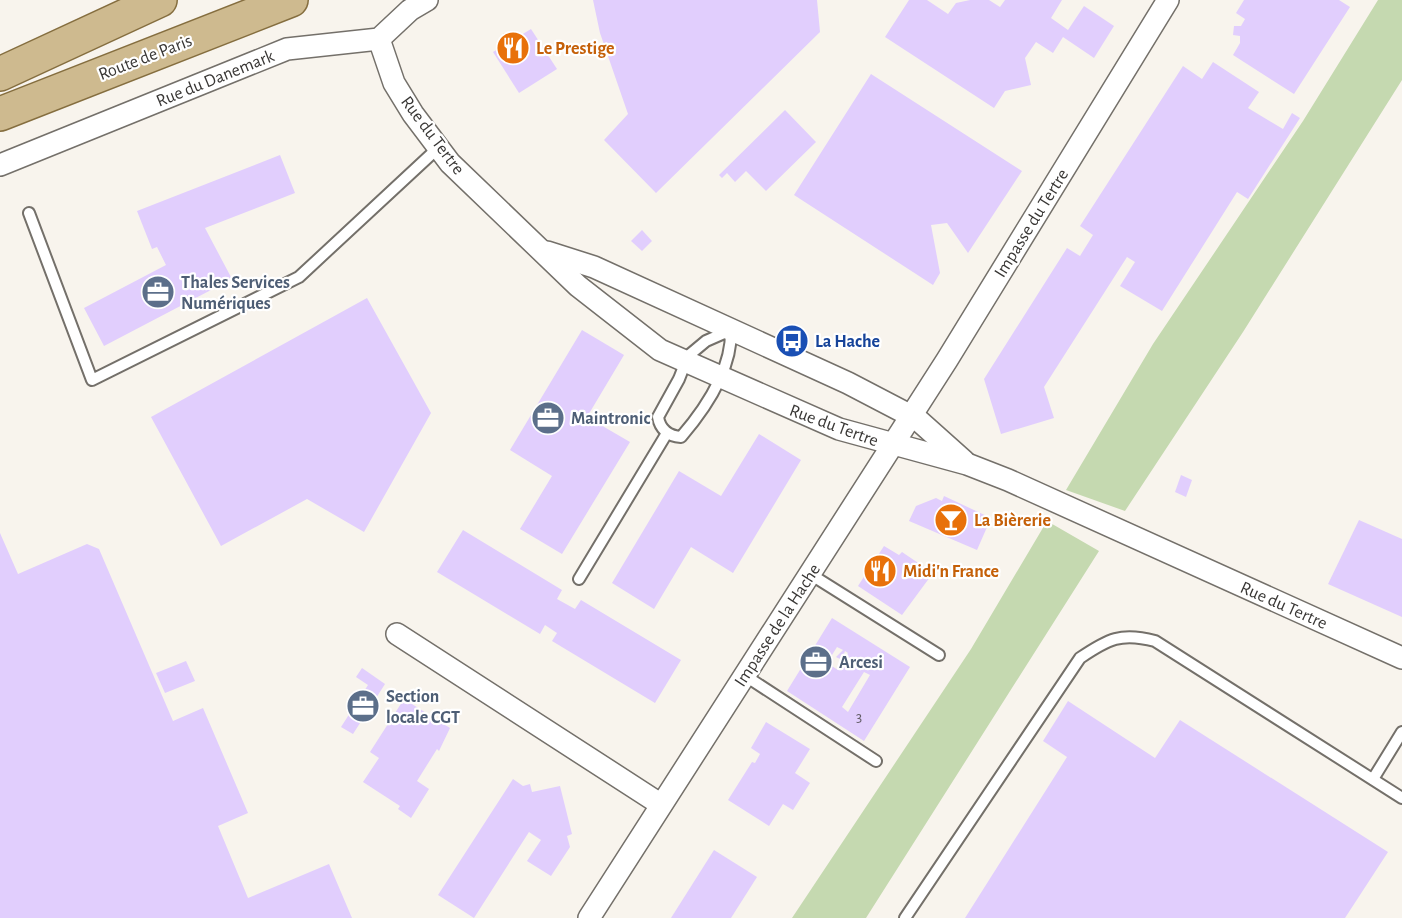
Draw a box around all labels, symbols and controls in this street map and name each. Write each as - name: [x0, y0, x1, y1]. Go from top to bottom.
- restaurant icon: Le Prestige: [495, 30, 531, 66]
- street label: Route de Paris: [96, 32, 195, 84]
- place label: Le Prestige: [536, 40, 615, 58]
- street label: Rue du Danemark: [154, 47, 278, 111]
- street label: Rue du Tertre: [397, 93, 467, 178]
- street label: Impasse du Tertre: [991, 166, 1072, 281]
- office icon: Thales Services Numériques: [140, 274, 176, 310]
- place label: Thales Services Numériques: [181, 274, 290, 313]
- bus stop icon: La Hache: [774, 323, 810, 359]
- place label: La Hache: [815, 333, 880, 351]
- office icon: Maintronic: [530, 400, 566, 436]
- street label: Rue du Tertre: [787, 402, 880, 450]
- place label: Maintronic: [571, 410, 650, 428]
- bar icon: La Bièrerie: [933, 502, 969, 538]
- place label: La Bièrerie: [974, 512, 1051, 530]
- restaurant icon: Midi'n France: [862, 553, 898, 589]
- street label: Impasse de la Hache: [732, 561, 824, 690]
- place label: Midi'n France: [903, 563, 999, 581]
- street label: Rue du Tertre: [1237, 579, 1330, 633]
- office icon: Arcesi: [798, 644, 834, 680]
- place label: Arcesi: [839, 654, 883, 672]
- office icon: Section locale CGT: [345, 688, 381, 724]
- place label: Section locale CGT: [386, 688, 460, 727]
- house number: 3: [856, 710, 862, 725]

